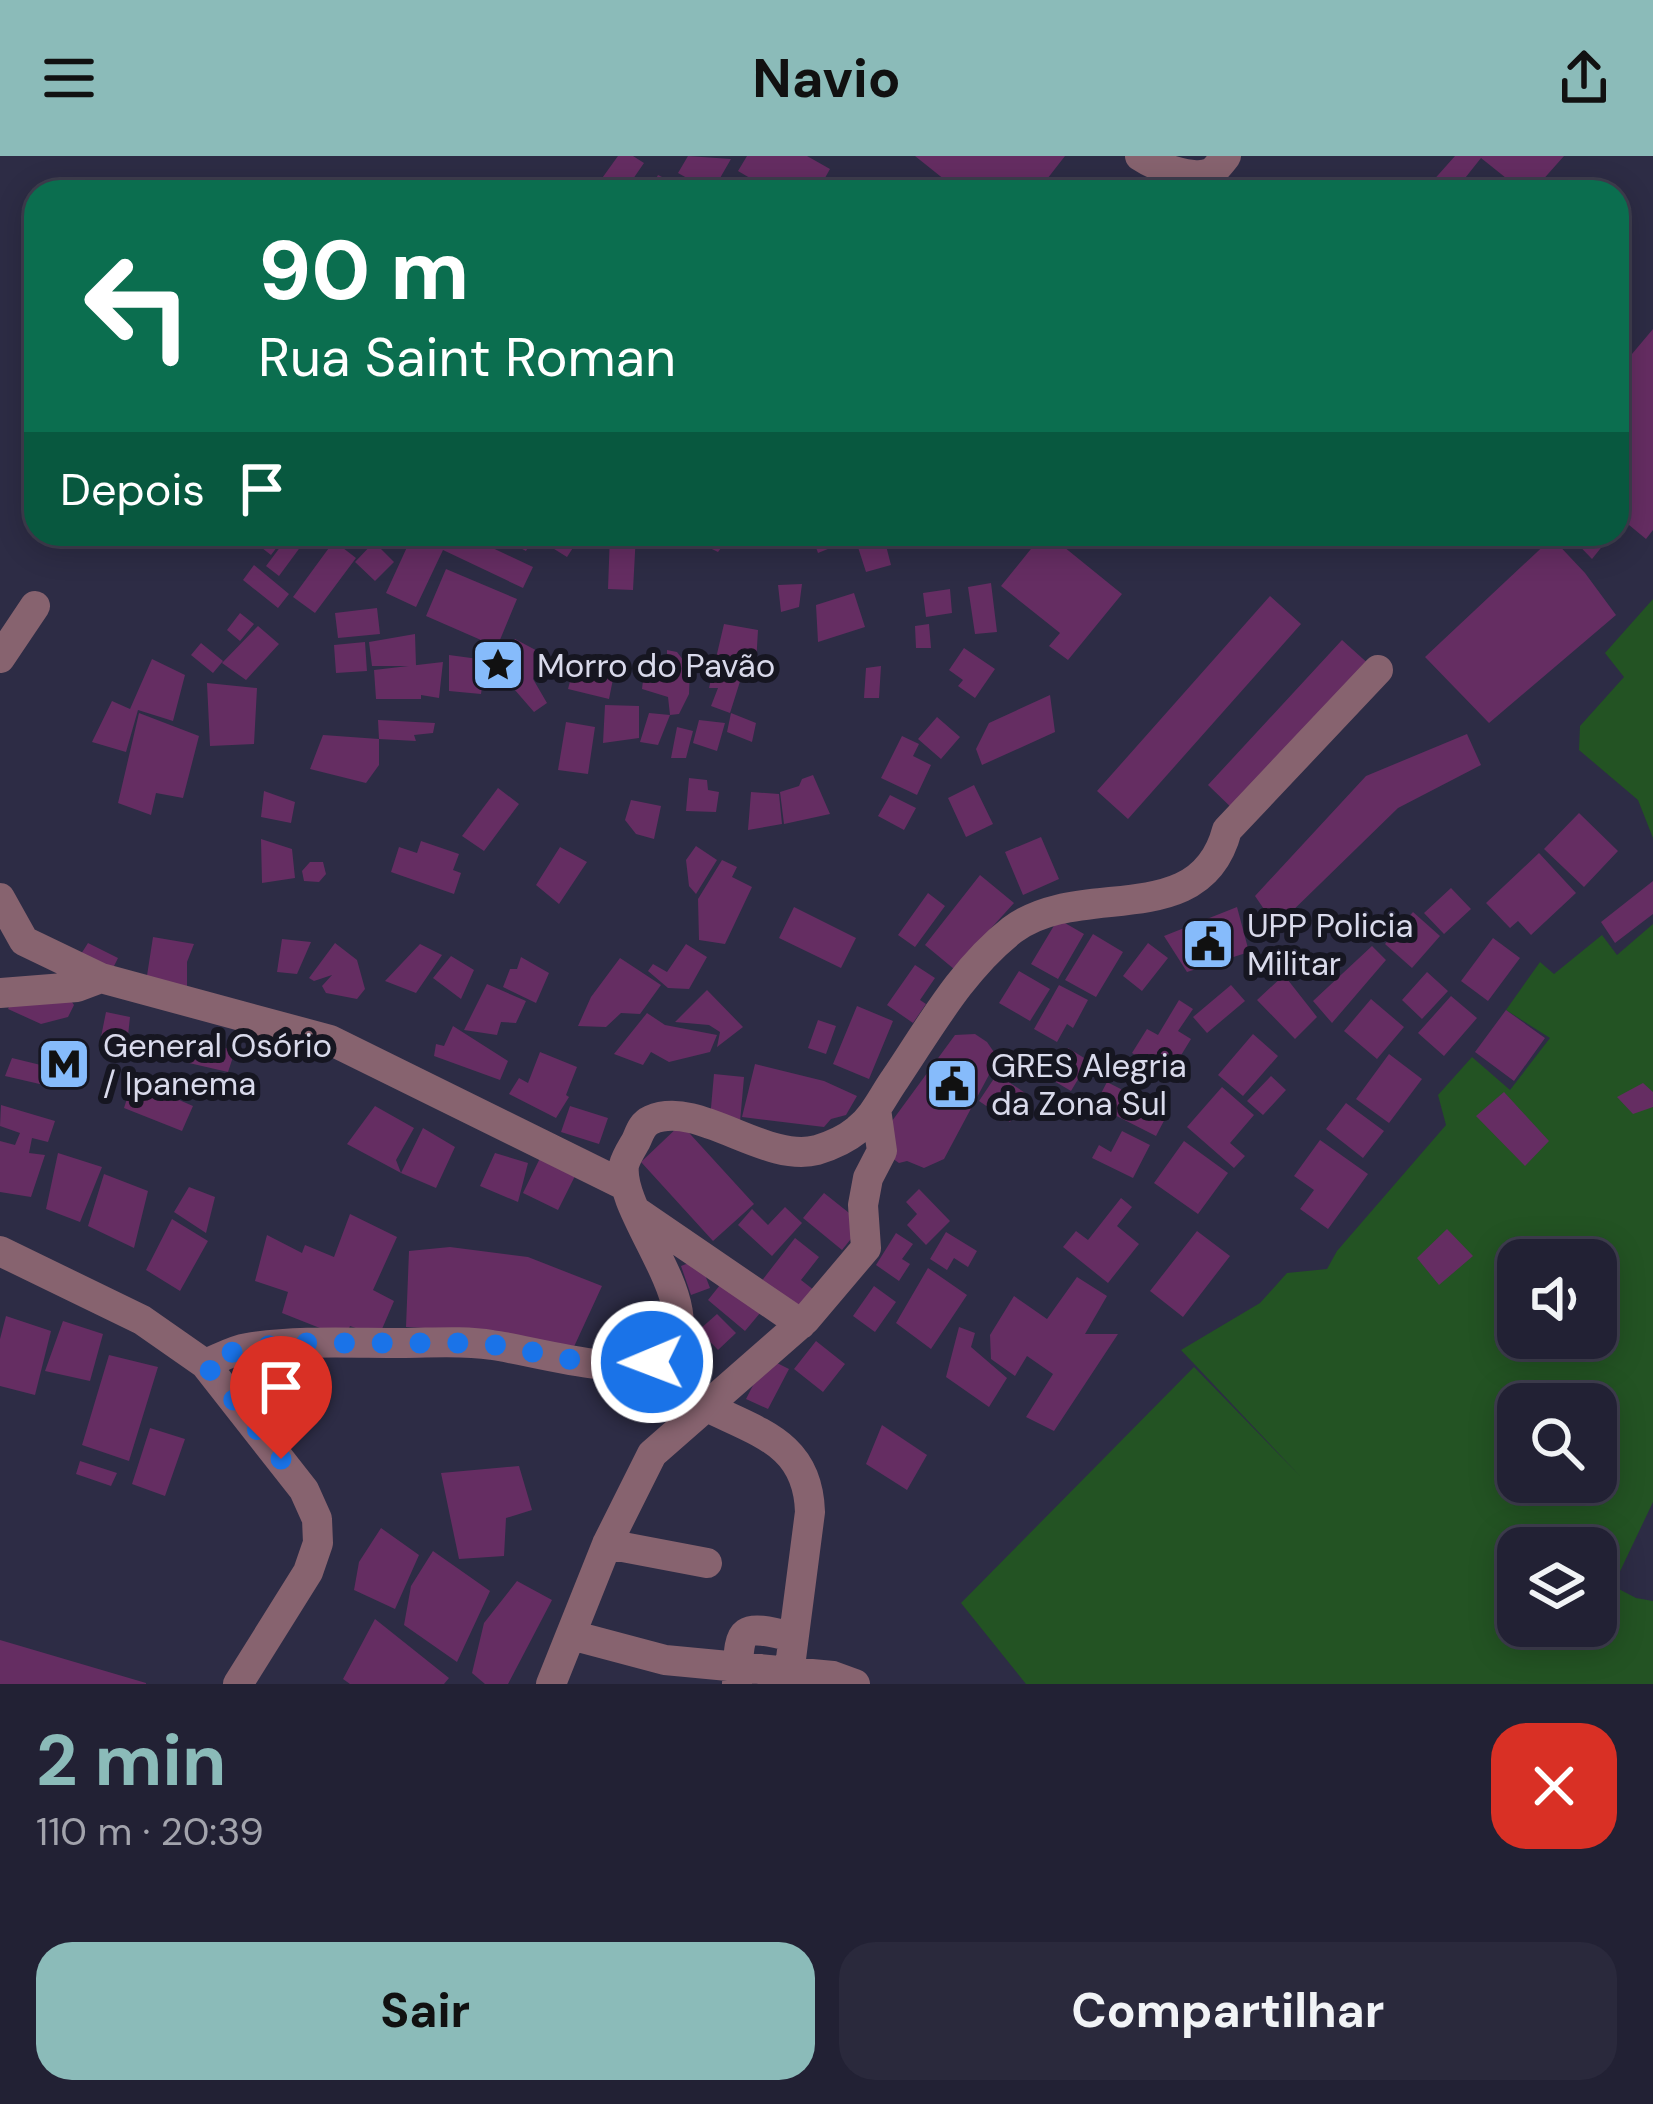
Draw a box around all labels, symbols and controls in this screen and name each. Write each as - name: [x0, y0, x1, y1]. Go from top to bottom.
- text: Navio: [752, 43, 901, 114]
- icon: menu: [36, 45, 102, 111]
- icon: share: [1551, 45, 1617, 111]
- text: 90 m: [258, 216, 469, 325]
- icon: left: [60, 228, 216, 384]
- text: Rua Saint Roman: [258, 322, 676, 393]
- icon: arrive: [229, 456, 295, 522]
- text: Depois: [60, 460, 205, 519]
- place icon: Morro do Pavão: [470, 637, 526, 693]
- place label: Morro do Pavão: [537, 644, 775, 687]
- place label: UPP Policia Militar: [1247, 904, 1413, 985]
- public building icon: UPP Policia Militar: [1180, 916, 1236, 972]
- place label: General Osório / Ipanema: [103, 1024, 332, 1105]
- metro station icon: General Osório / Ipanema: [36, 1036, 92, 1092]
- place label: GRES Alegria da Zona Sul: [991, 1044, 1187, 1125]
- public building icon: GRES Alegria da Zona Sul: [924, 1056, 980, 1112]
- map controls: [1497, 1239, 1617, 1647]
- button: sound: [1497, 1239, 1617, 1359]
- position arrow: [589, 1299, 715, 1425]
- pin: [230, 1336, 332, 1459]
- icon: arrive: [248, 1354, 314, 1420]
- button: search: [1497, 1383, 1617, 1503]
- button: layers: [1497, 1527, 1617, 1647]
- text: 2 min: [36, 1714, 226, 1807]
- button: close: [1491, 1723, 1617, 1849]
- text: 110 m · 20:39: [36, 1806, 264, 1857]
- button: Sair: [36, 1942, 815, 2080]
- button: Compartilhar: [839, 1942, 1617, 2080]

